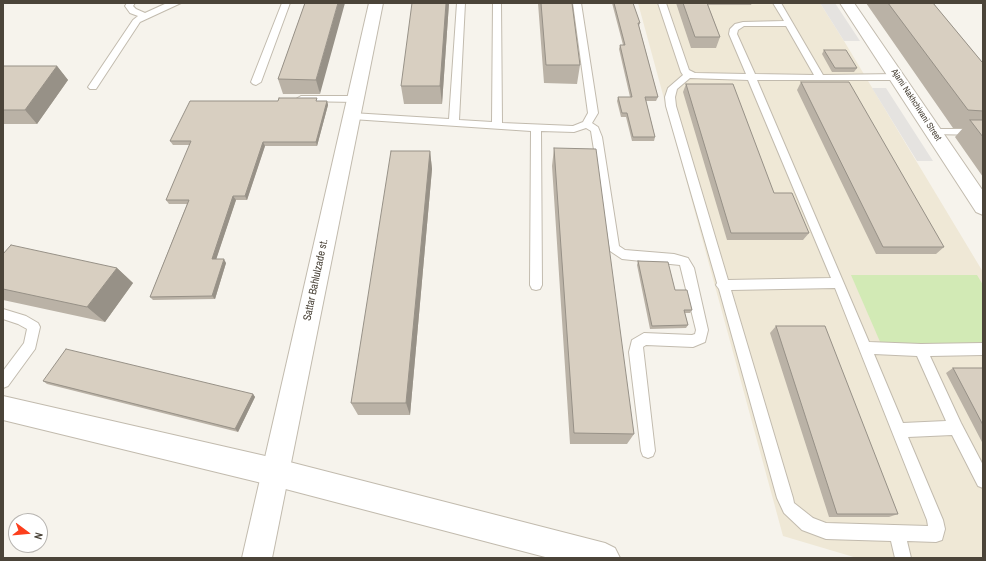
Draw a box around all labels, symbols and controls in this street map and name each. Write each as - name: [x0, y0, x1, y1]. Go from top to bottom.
- street label: Ajami Nakhchivani Street: [889, 67, 943, 143]
- street label: Sattar Bahlulzade st.: [301, 238, 331, 322]
- north arrow: [8, 513, 48, 553]
- text: N: [31, 531, 46, 541]

